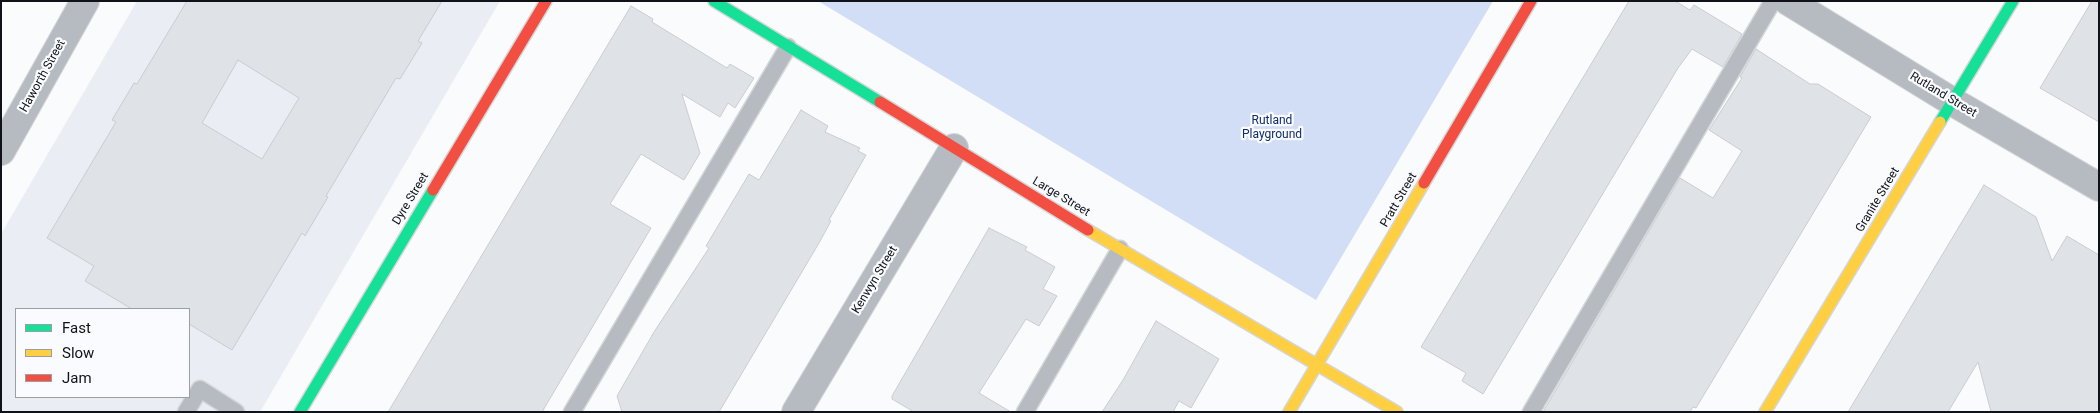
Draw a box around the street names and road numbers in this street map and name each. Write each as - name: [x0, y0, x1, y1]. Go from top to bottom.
- street label: Haworth Street: [17, 37, 69, 115]
- street label: Rutland Street: [1907, 69, 1979, 121]
- street label: Granite Street: [1853, 165, 1903, 235]
- street label: Dyre Street: [390, 170, 432, 228]
- street label: Pratt Street: [1378, 170, 1420, 230]
- street label: Large Street: [1030, 174, 1092, 220]
- street label: Kenwyn Street: [849, 244, 901, 316]

